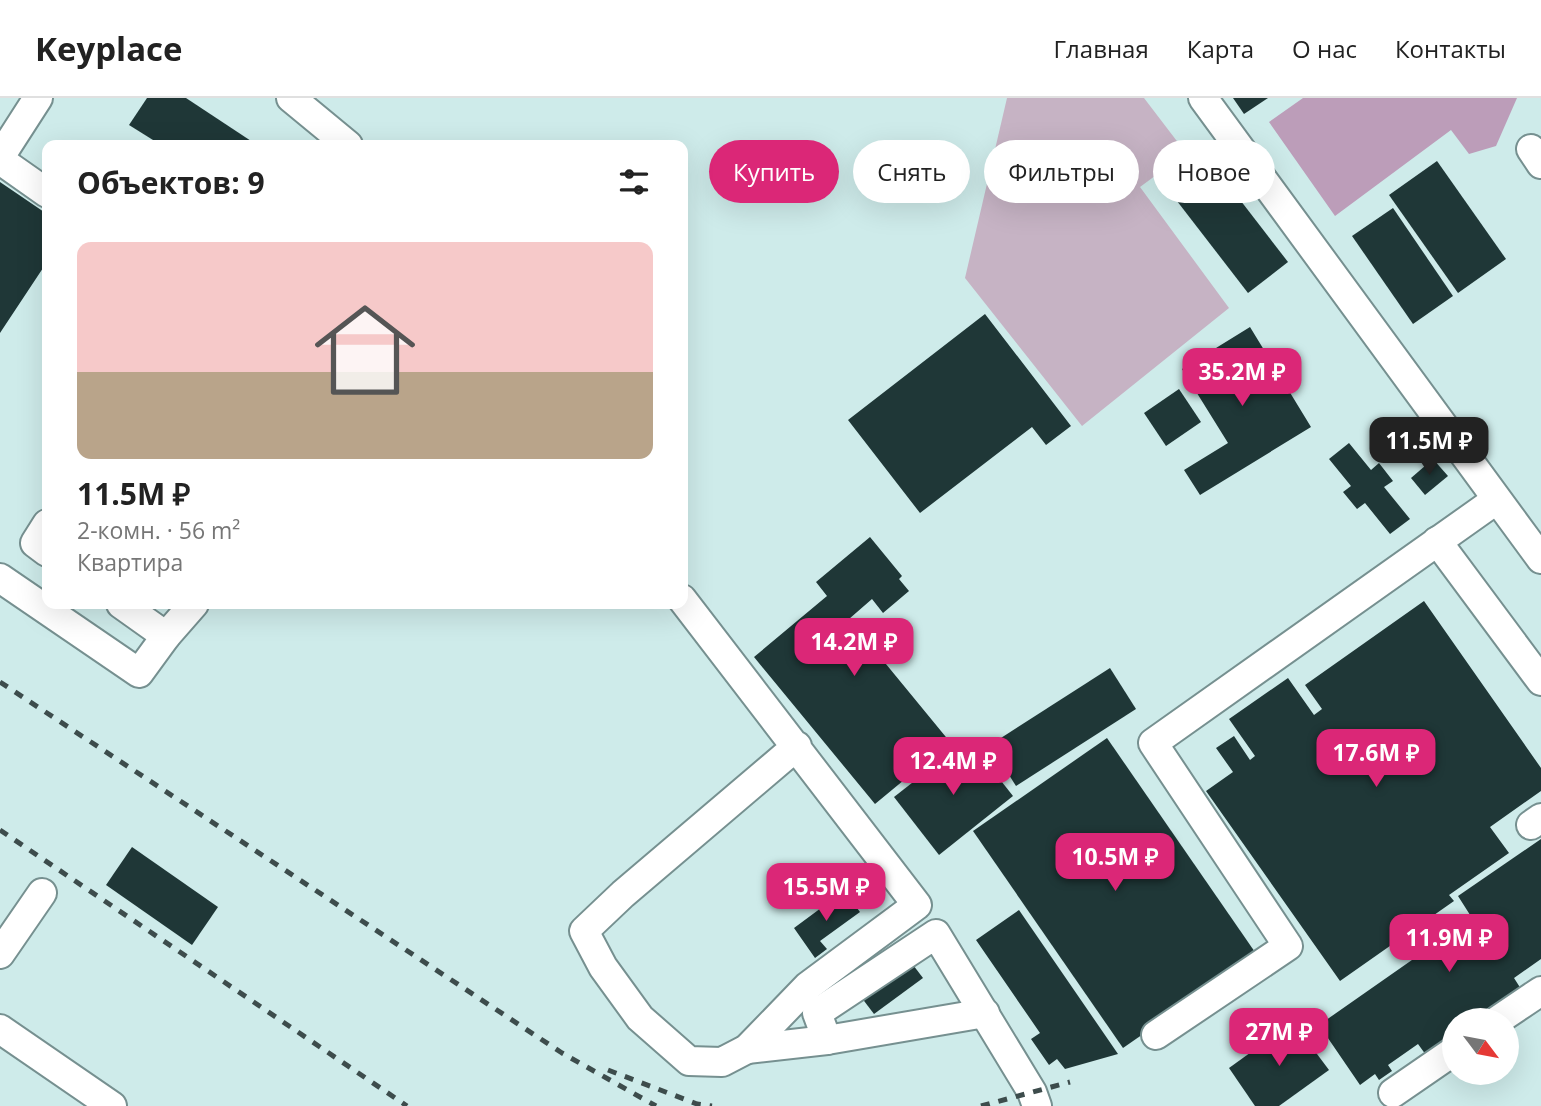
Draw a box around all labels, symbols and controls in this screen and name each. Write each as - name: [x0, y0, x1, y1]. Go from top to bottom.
- text: Keyplace: [35, 26, 183, 71]
- text: Главная: [1054, 32, 1149, 65]
- text: Карта: [1187, 32, 1254, 65]
- text: О нас: [1292, 32, 1357, 65]
- text: Контакты: [1395, 32, 1506, 65]
- chip: Купить: [709, 140, 839, 203]
- chip: Снять: [853, 140, 970, 203]
- chip: Фильтры: [984, 140, 1139, 203]
- chip: Новое: [1153, 140, 1275, 203]
- text: Объектов: 9: [77, 162, 265, 203]
- icon: filters: [615, 163, 653, 201]
- icon: home: [302, 287, 428, 413]
- pin: 35.2M ₽: [1177, 348, 1307, 408]
- text: 35.2M ₽: [1198, 355, 1286, 387]
- pin: 11.5M ₽: [1364, 418, 1494, 477]
- text: 11.5M ₽: [1385, 424, 1473, 456]
- text: 11.5M ₽: [77, 473, 191, 514]
- text: 2-комн. · 56 m²: [77, 514, 240, 546]
- text: Квартира: [77, 546, 183, 578]
- pin: 14.2M ₽: [789, 618, 919, 678]
- text: 14.2M ₽: [810, 625, 898, 657]
- pin: 17.6M ₽: [1311, 730, 1441, 789]
- text: 17.6M ₽: [1332, 736, 1420, 768]
- pin: 12.4M ₽: [888, 738, 1018, 797]
- text: 12.4M ₽: [909, 744, 997, 776]
- pin: 10.5M ₽: [1050, 834, 1180, 893]
- text: 10.5M ₽: [1071, 840, 1159, 872]
- pin: 15.5M ₽: [761, 864, 891, 923]
- text: 15.5M ₽: [782, 870, 870, 902]
- pin: 11.9M ₽: [1384, 914, 1514, 974]
- text: 11.9M ₽: [1405, 921, 1493, 953]
- north arrow: [1442, 1008, 1519, 1085]
- map controls: [1442, 1008, 1519, 1085]
- pin: 27M ₽: [1230, 1009, 1328, 1068]
- text: 27M ₽: [1245, 1015, 1313, 1047]

